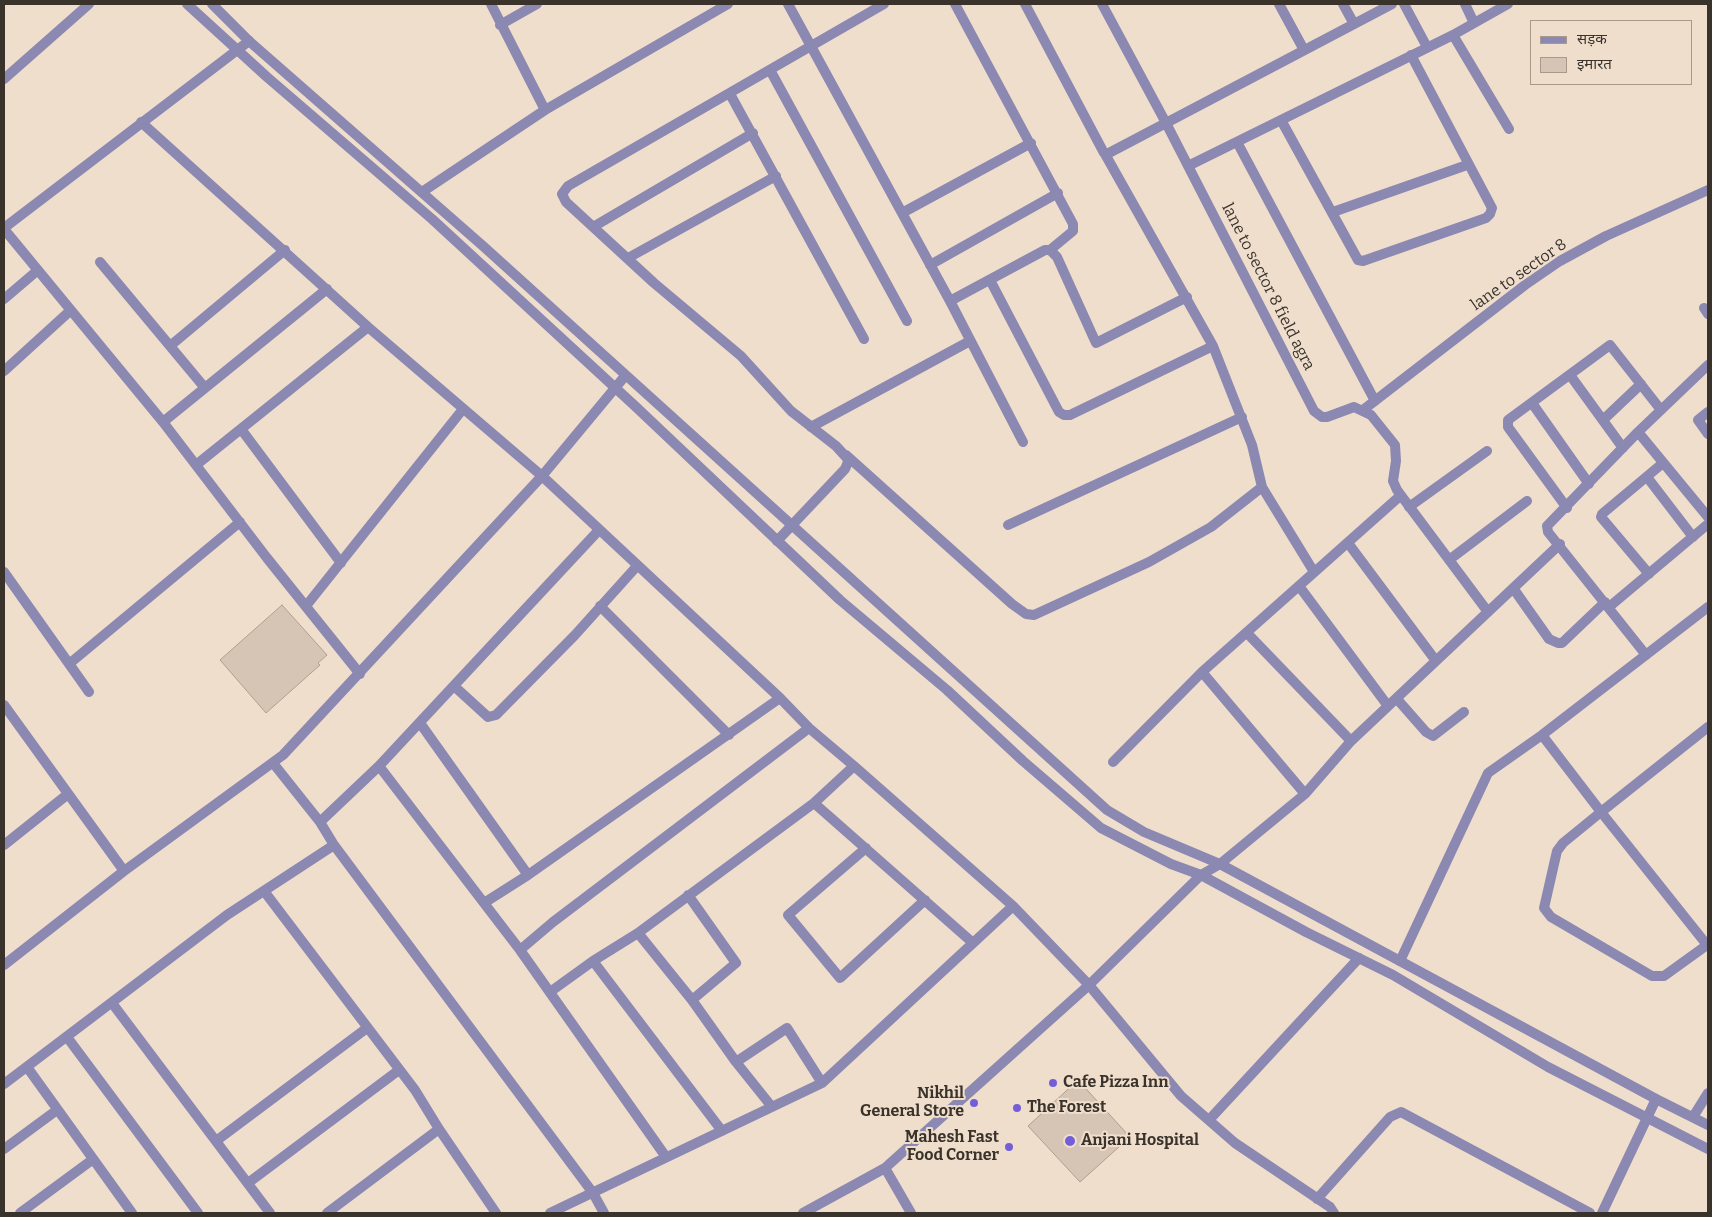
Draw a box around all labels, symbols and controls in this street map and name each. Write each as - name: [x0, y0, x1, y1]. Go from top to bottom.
- legend: [1530, 20, 1692, 85]
- text: सड़क: [1577, 30, 1607, 48]
- text: इमारत: [1577, 55, 1612, 73]
- street label: lane to sector 8 field agra: [1217, 200, 1319, 374]
- street label: lane to sector 8: [1468, 235, 1570, 315]
- place label: Cafe Pizza Inn: [1063, 1073, 1168, 1093]
- marker: Cafe Pizza Inn: [1047, 1077, 1059, 1089]
- place label: Nikhil General Store: [860, 1084, 964, 1122]
- marker: Nikhil General Store: [968, 1097, 980, 1109]
- place label: The Forest: [1027, 1098, 1106, 1118]
- marker: The Forest: [1011, 1102, 1023, 1114]
- place label: Mahesh Fast Food Corner: [905, 1128, 999, 1166]
- place label: Anjani Hospital: [1081, 1131, 1199, 1151]
- marker: Anjani Hospital: [1063, 1134, 1077, 1148]
- marker: Mahesh Fast Food Corner: [1003, 1141, 1015, 1153]

